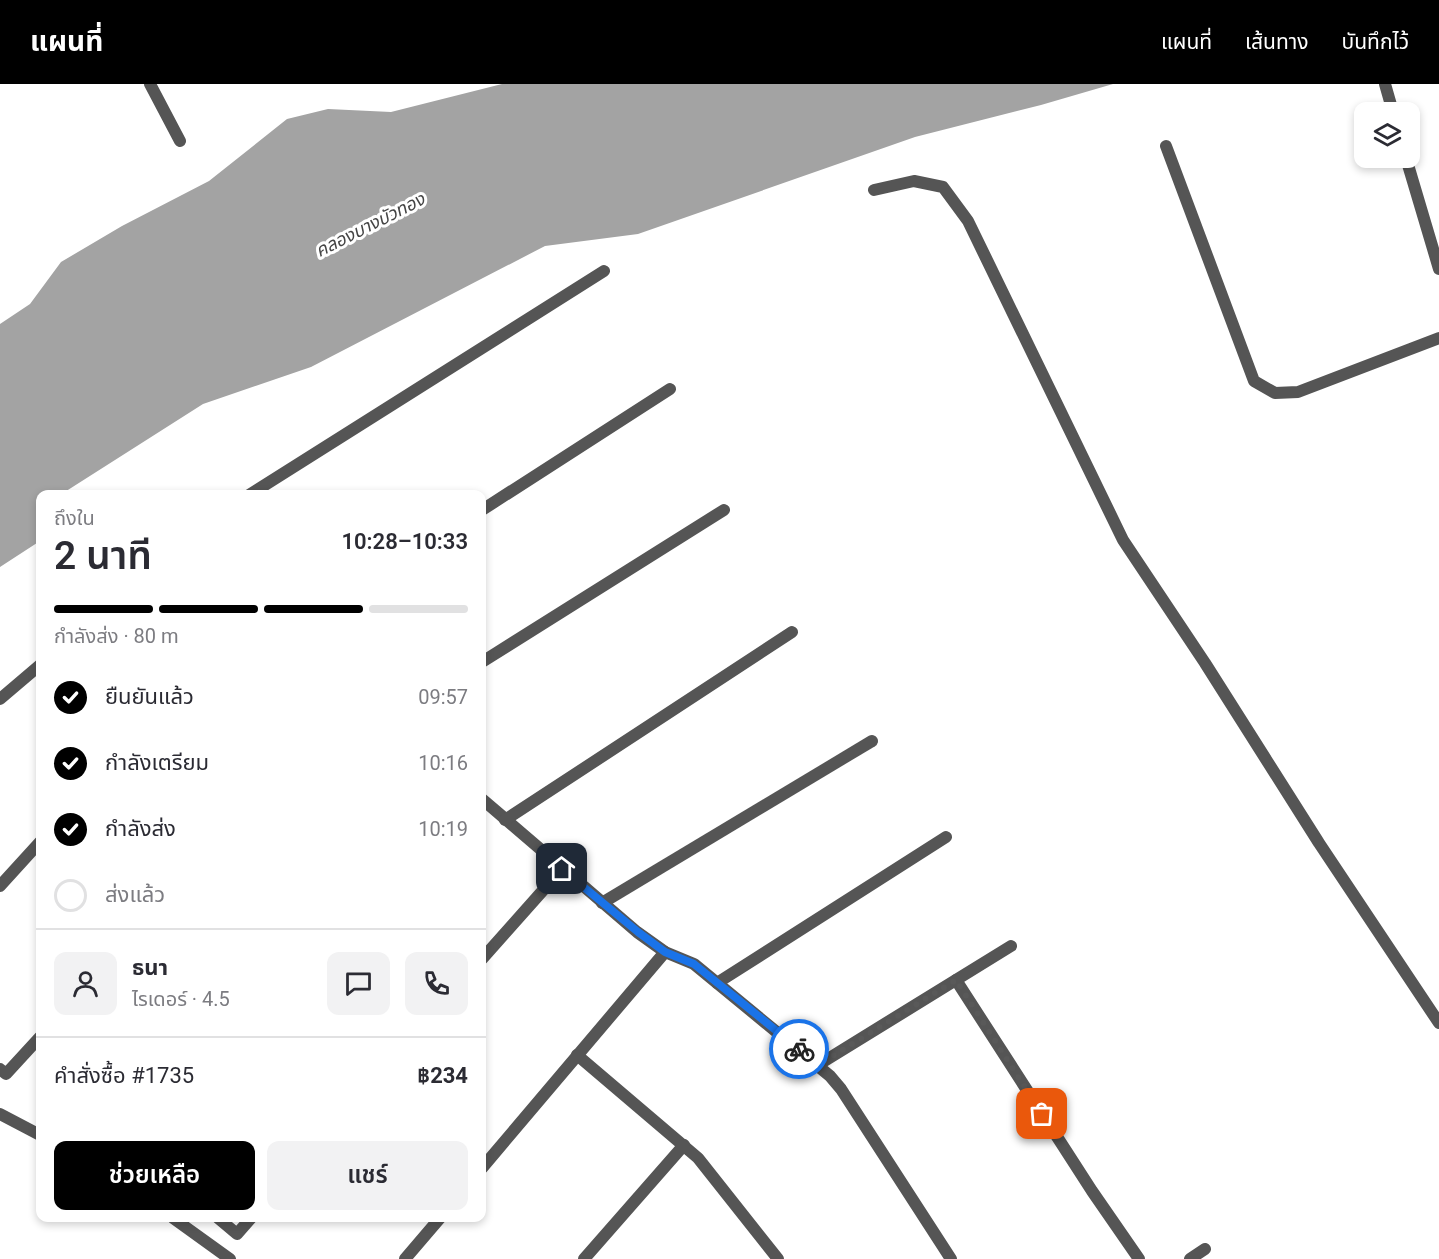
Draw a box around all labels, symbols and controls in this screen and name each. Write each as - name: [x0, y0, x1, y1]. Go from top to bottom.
- text: แผนที่: [30, 25, 103, 58]
- text: แผนที่: [1161, 30, 1212, 54]
- text: เส้นทาง: [1245, 30, 1309, 54]
- text: บันทึกไว้: [1342, 30, 1409, 54]
- map controls: [1354, 102, 1420, 168]
- button: layers: [1354, 102, 1420, 168]
- water label: คลองบางบัวทอง: [312, 187, 429, 261]
- text: ถึงใน: [54, 506, 95, 530]
- text: 10:28–10:33: [341, 529, 468, 554]
- text: 2 นาที: [54, 533, 152, 579]
- text: กำลังส่ง · 80 m: [54, 624, 179, 648]
- icon: check: [54, 681, 87, 714]
- text: ยืนยันแล้ว: [105, 684, 194, 709]
- text: 09:57: [418, 685, 468, 709]
- icon: check: [54, 747, 87, 780]
- text: กำลังเตรียม: [105, 750, 209, 775]
- text: 10:16: [418, 751, 468, 775]
- icon: check: [54, 813, 87, 846]
- text: กำลังส่ง: [105, 816, 176, 841]
- text: 10:19: [418, 817, 468, 841]
- pin: [536, 843, 587, 894]
- icon: home: [545, 852, 578, 885]
- text: ส่งแล้ว: [105, 882, 165, 907]
- button: person: [54, 952, 117, 1015]
- button: chat: [327, 952, 390, 1015]
- button: phone: [405, 952, 468, 1015]
- text: ธนา: [132, 955, 168, 980]
- text: ไรเดอร์ · 4.5: [132, 987, 230, 1011]
- courier: [769, 1019, 829, 1079]
- icon: bike: [783, 1033, 816, 1066]
- text: คำสั่งซื้อ #1735: [54, 1063, 194, 1088]
- text: ฿234: [417, 1063, 468, 1088]
- pin: [1016, 1088, 1067, 1139]
- icon: bag: [1025, 1097, 1058, 1130]
- button: ช่วยเหลือ: [54, 1141, 255, 1210]
- button: แชร์: [267, 1141, 468, 1210]

